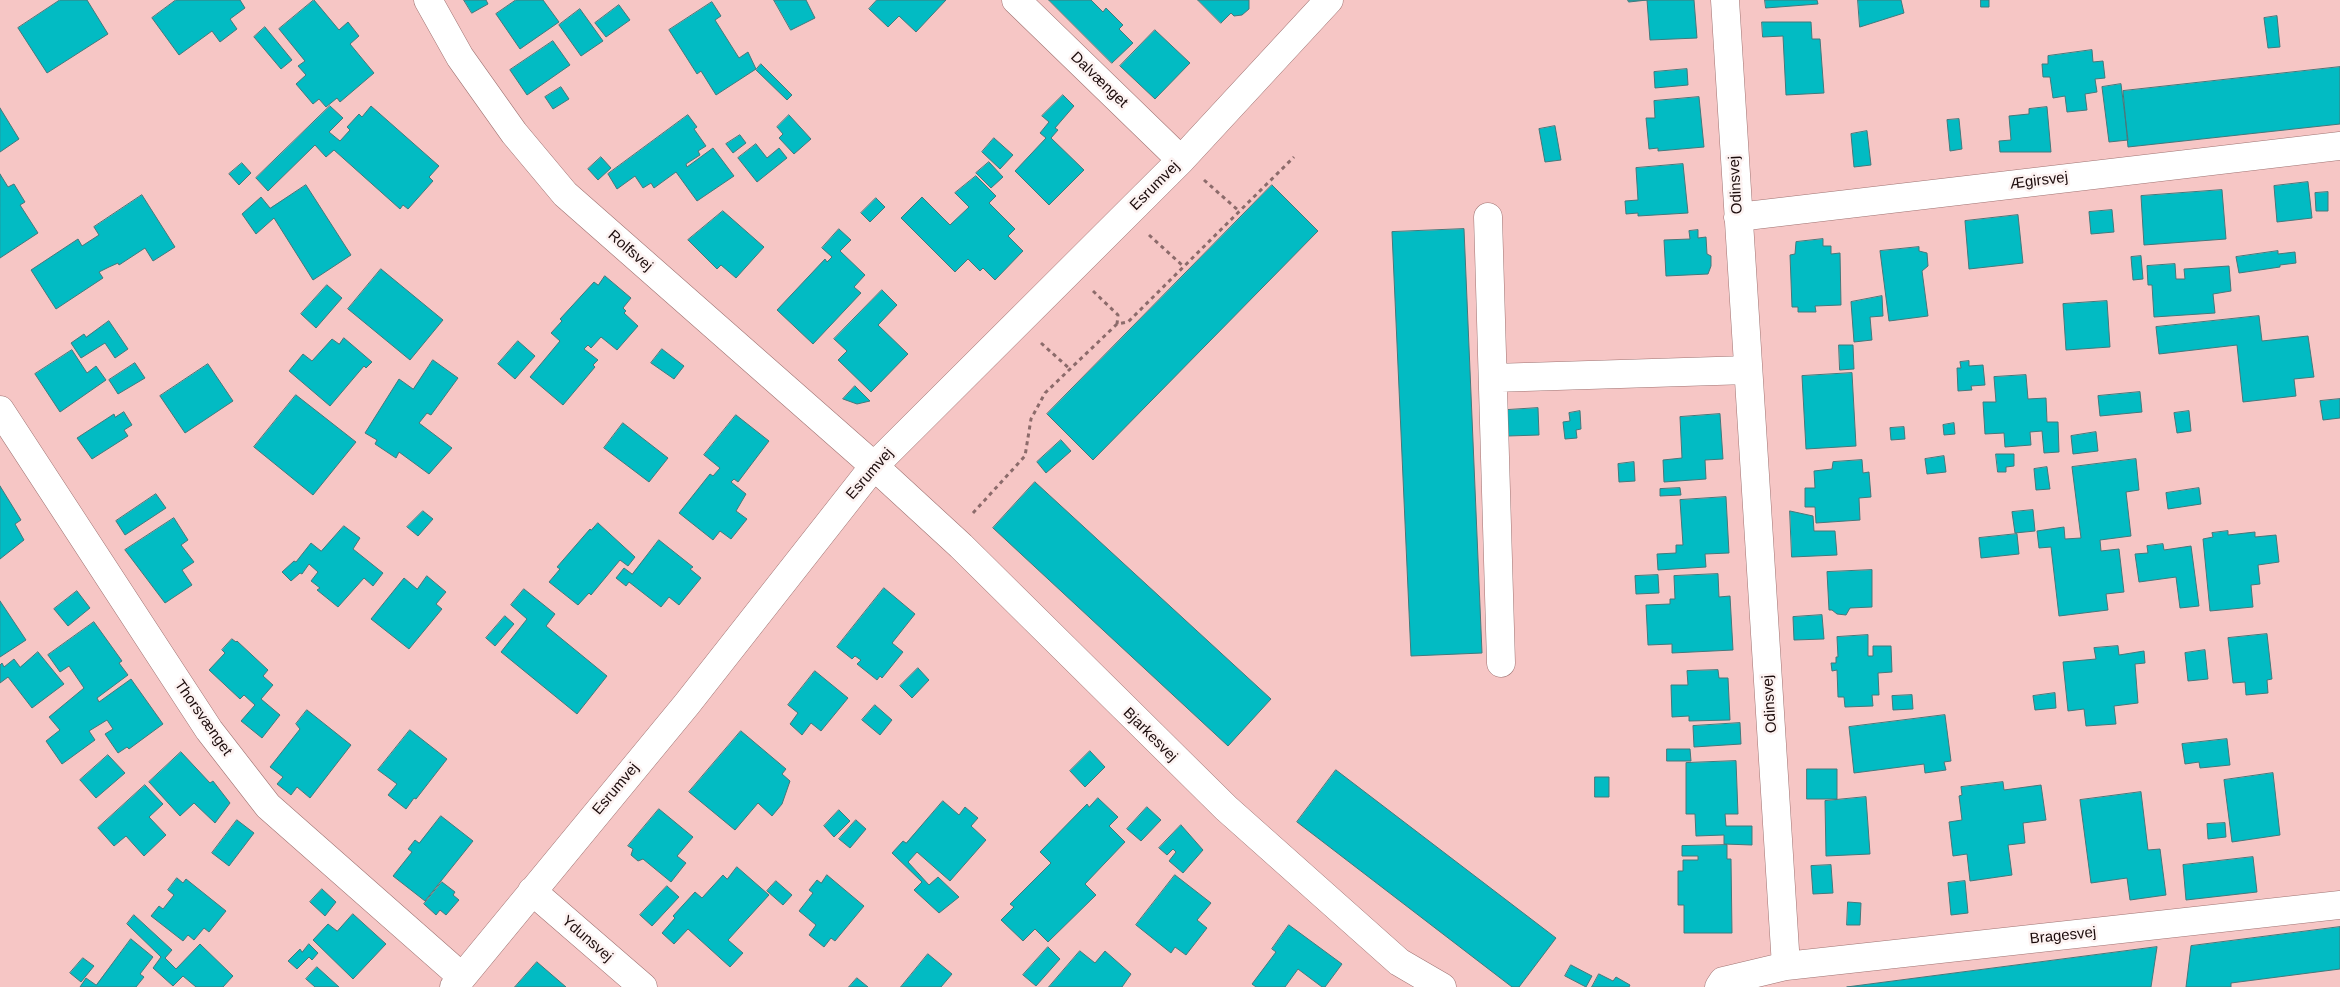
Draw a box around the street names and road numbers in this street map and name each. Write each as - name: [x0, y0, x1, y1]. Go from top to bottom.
- street label: Dalvænget: [1067, 48, 1131, 112]
- street label: Odinsvej: [1725, 155, 1747, 215]
- street label: Esrumvej: [1127, 158, 1183, 214]
- street label: Ægirsvej: [2009, 169, 2069, 193]
- street label: Rolfsvej: [604, 227, 656, 275]
- street label: Esrumvej: [843, 445, 897, 503]
- street label: Odinsvej: [1759, 674, 1781, 734]
- street label: Thorsvænget: [170, 677, 236, 759]
- street label: Bjarkesvej: [1119, 704, 1181, 766]
- street label: Esrumvej: [589, 759, 643, 819]
- street label: Ydunsvej: [558, 912, 616, 966]
- street label: Bragesvej: [2029, 924, 2097, 948]

